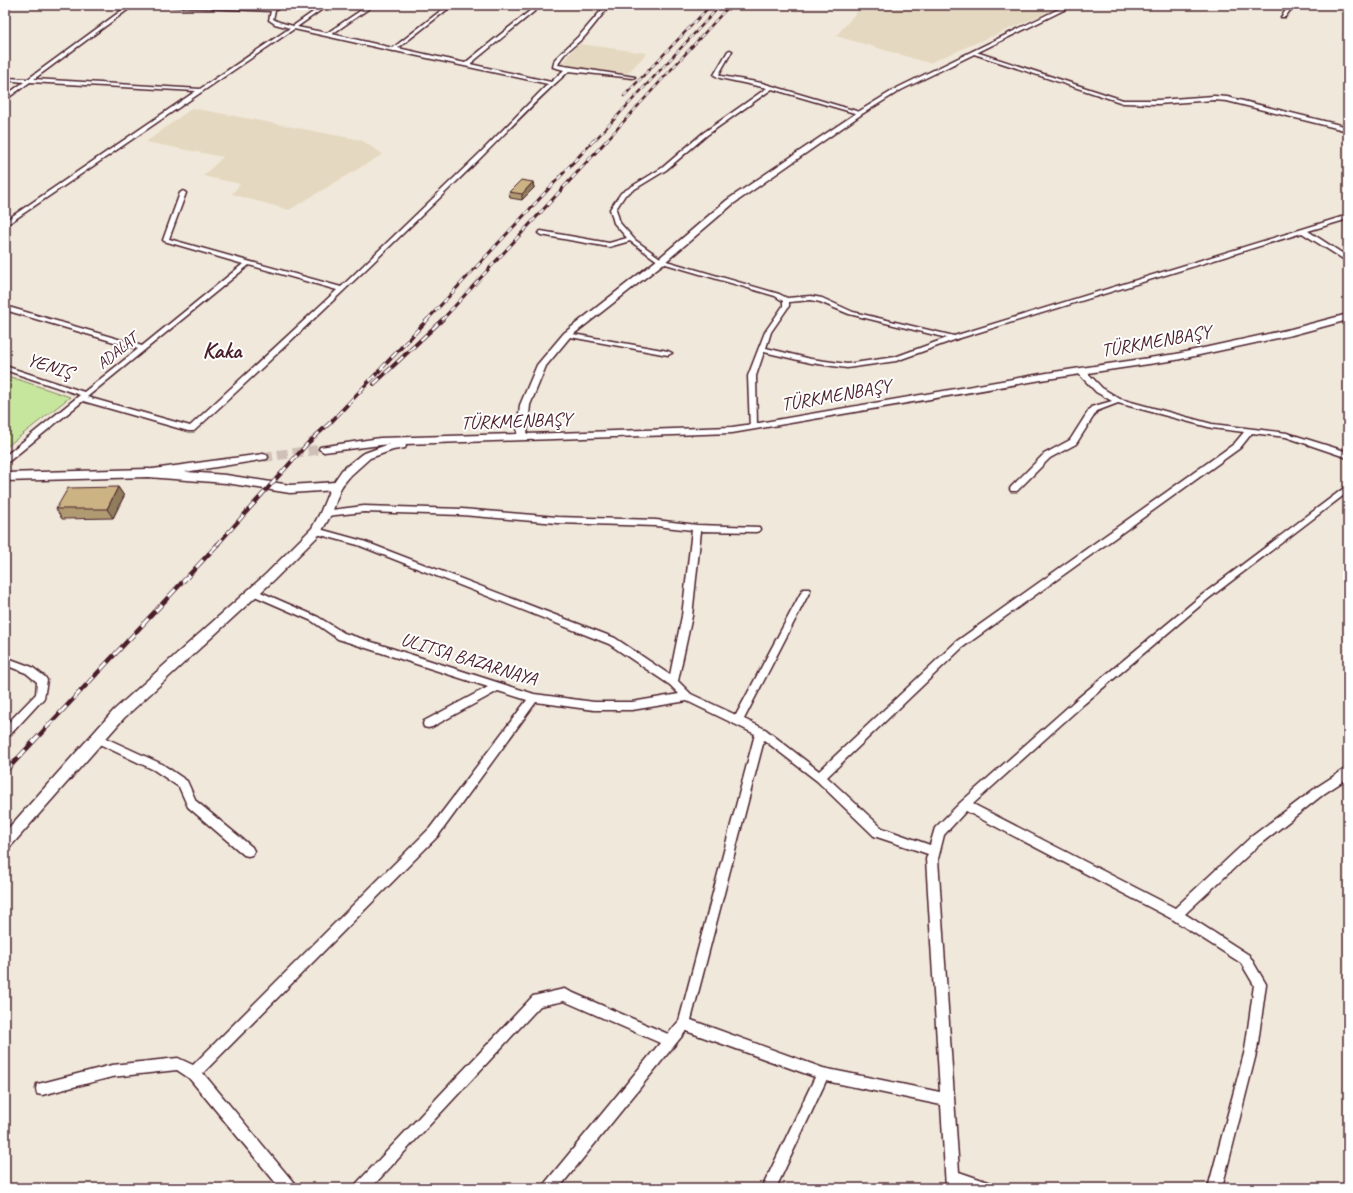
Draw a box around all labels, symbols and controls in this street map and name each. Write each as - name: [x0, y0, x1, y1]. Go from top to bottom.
- street label: TÜRKMENBAŞY: [1099, 319, 1216, 362]
- street label: ADALAT: [93, 326, 145, 373]
- district label: Kaka: [202, 336, 243, 365]
- street label: YENIŞ: [24, 347, 79, 386]
- street label: TÜRKMENBAŞY: [779, 373, 896, 416]
- street label: TÜRKMENBAŞY: [460, 407, 575, 435]
- street label: ULITSA BAZARNAYA: [398, 627, 541, 692]

